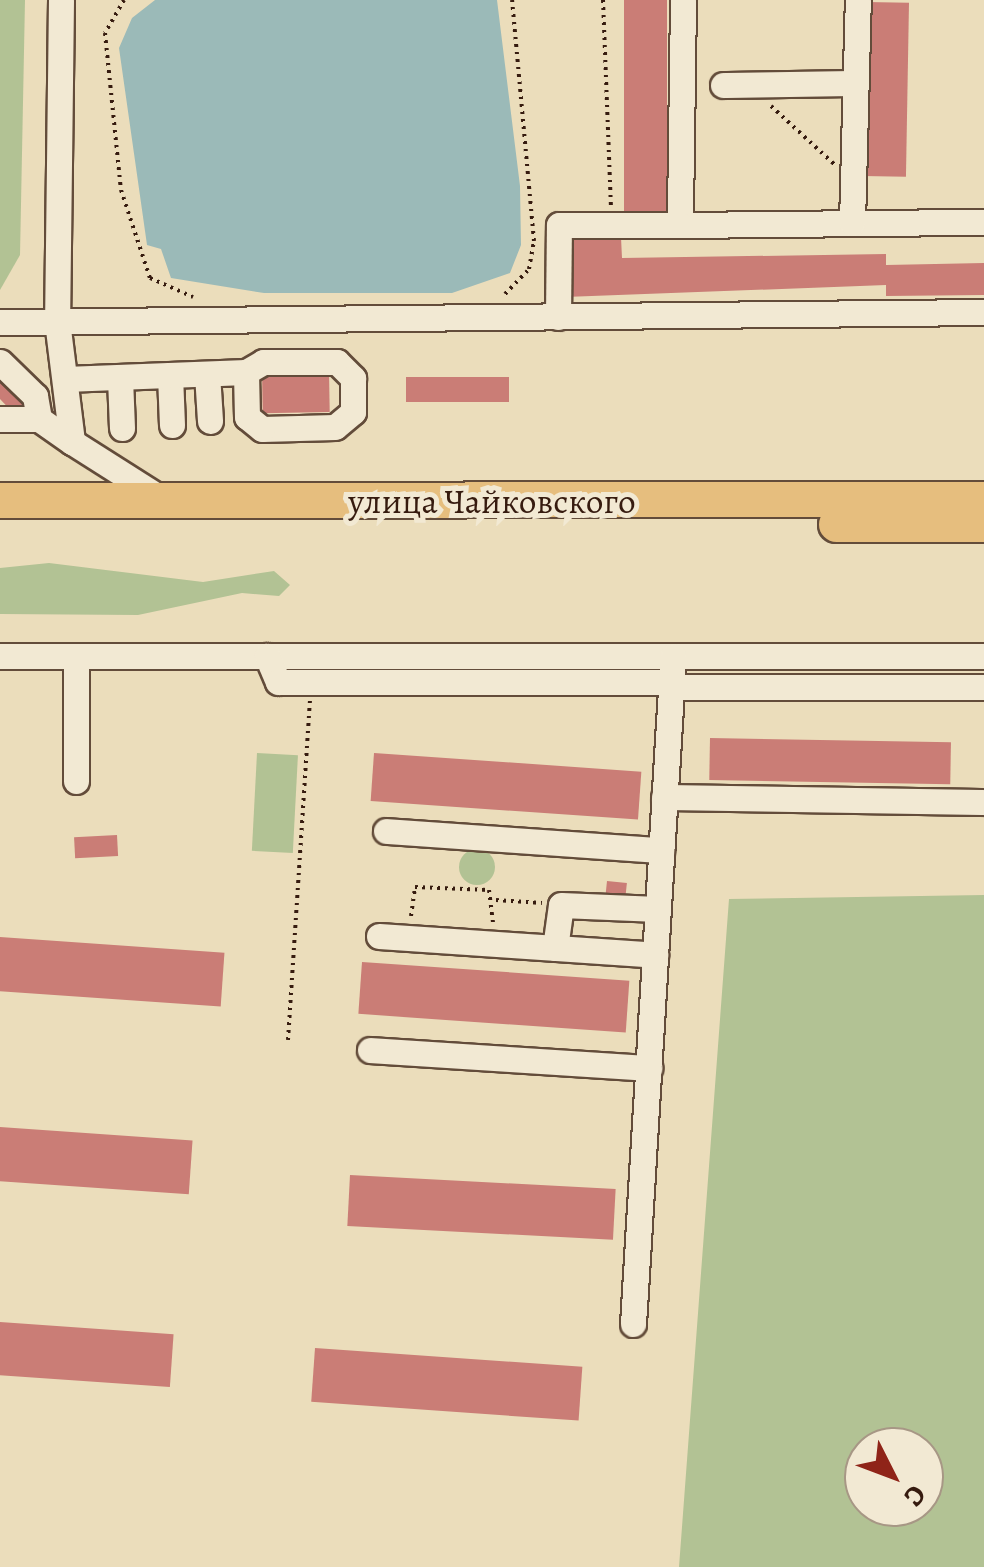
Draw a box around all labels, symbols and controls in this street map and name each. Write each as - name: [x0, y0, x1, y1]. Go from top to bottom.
- street label: улица Чайковского: [348, 480, 636, 522]
- north arrow: [844, 1427, 944, 1527]
- text: С: [895, 1477, 935, 1515]

